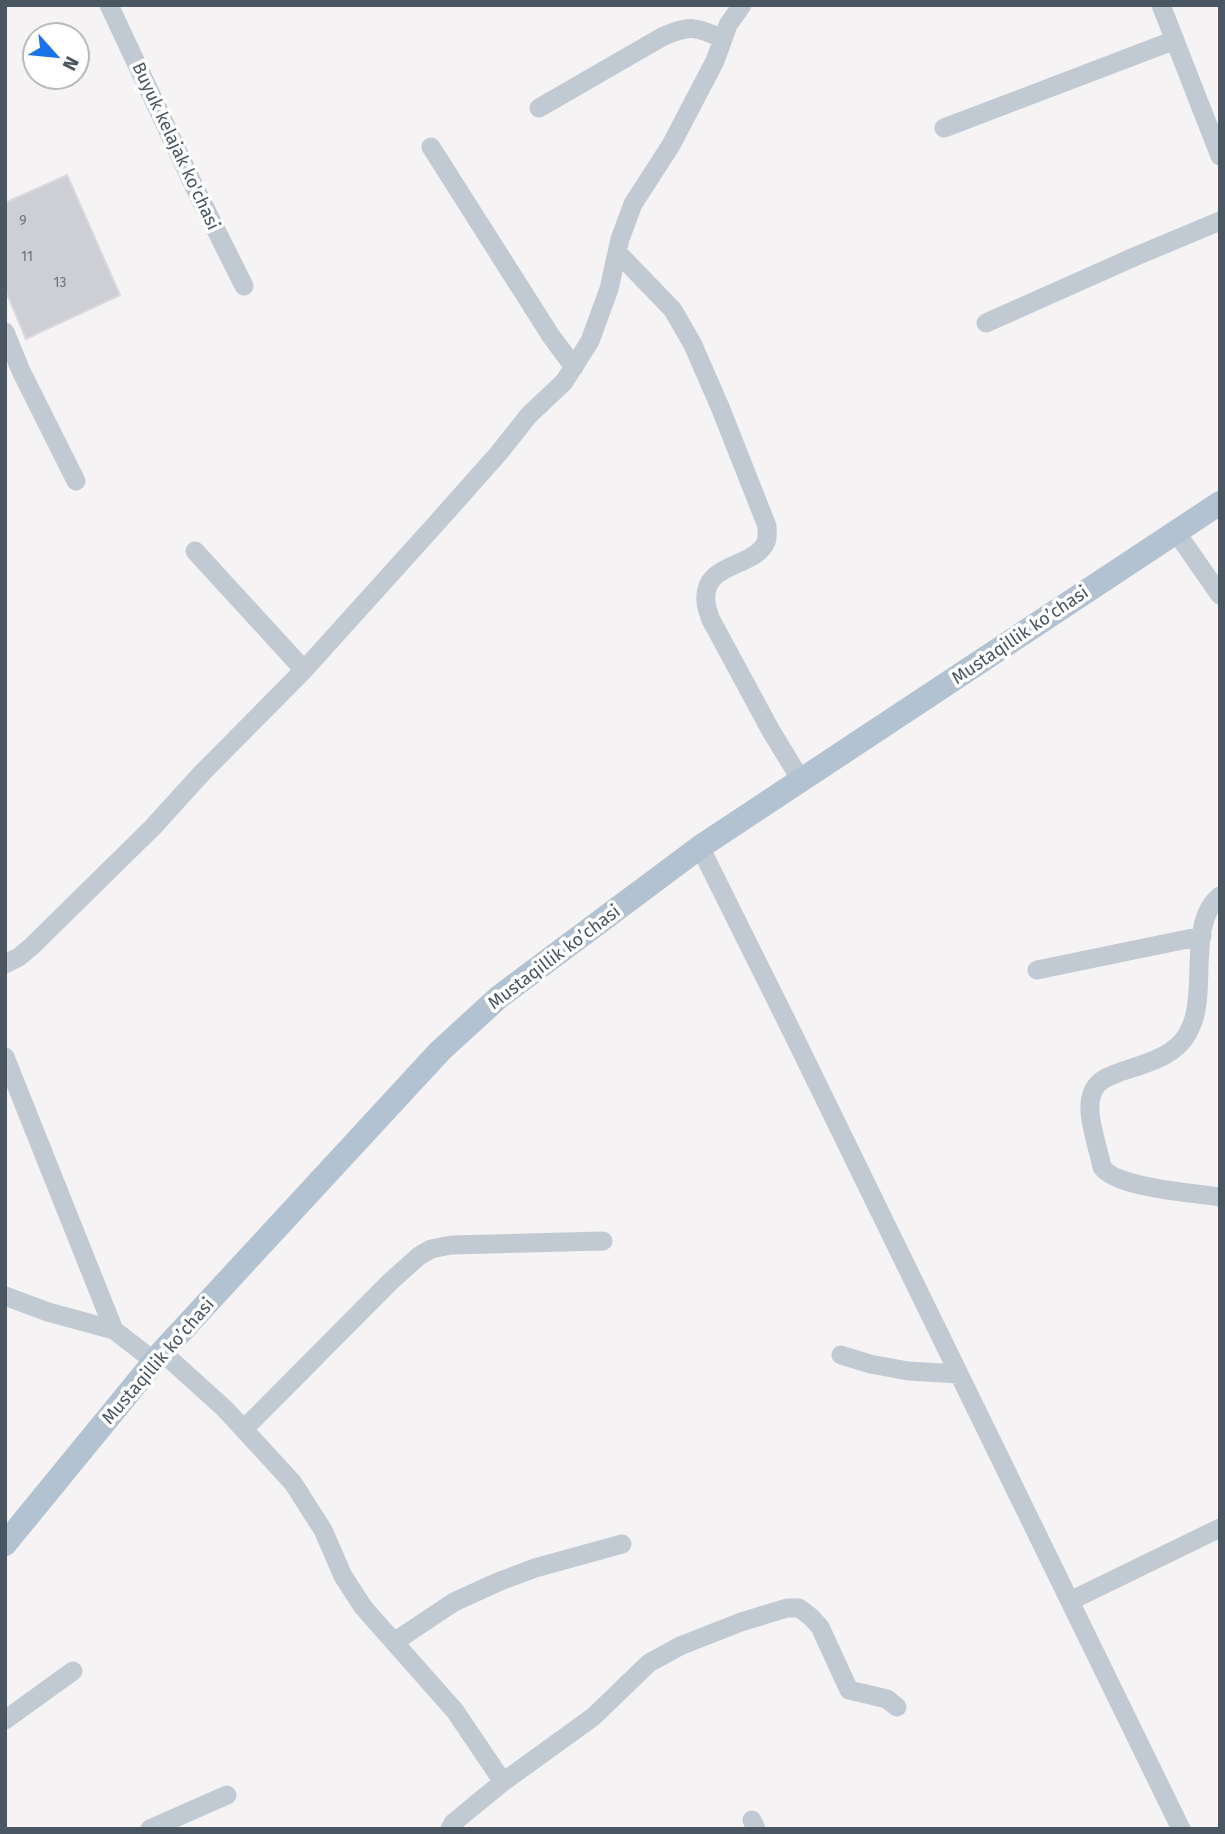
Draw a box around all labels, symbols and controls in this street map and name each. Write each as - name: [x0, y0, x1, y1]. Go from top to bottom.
- north arrow: [21, 21, 91, 91]
- text: N: [58, 53, 84, 74]
- street label: Buyuk kelajak ko'chasi: [127, 59, 225, 233]
- house number: 9: [19, 212, 27, 229]
- house number: 11: [21, 248, 33, 265]
- house number: 13: [53, 274, 67, 291]
- street label: Mustaqillik ko’chasi: [947, 581, 1093, 689]
- street label: Mustaqillik ko’chasi: [483, 900, 625, 1014]
- street label: Mustaqillik ko’chasi: [97, 1293, 219, 1429]

